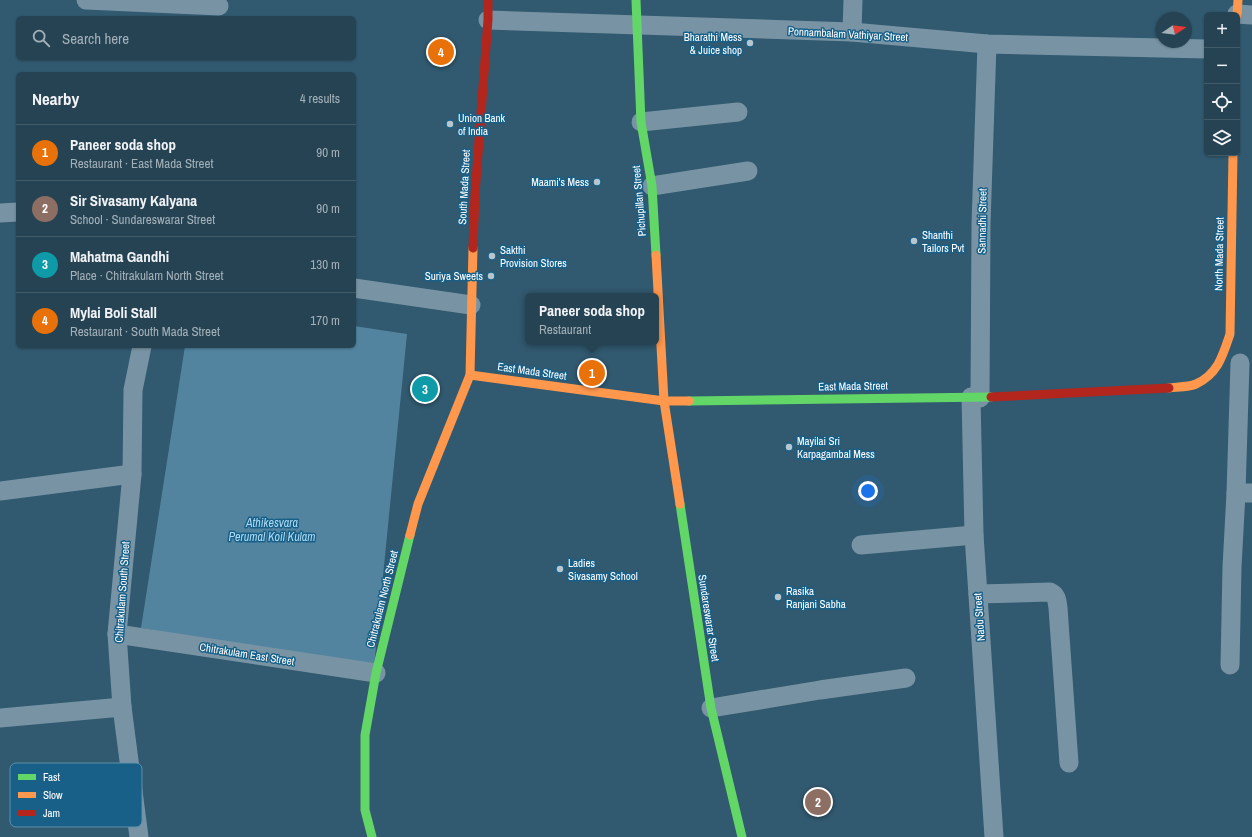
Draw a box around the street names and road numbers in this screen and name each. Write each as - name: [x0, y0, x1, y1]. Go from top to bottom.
- street label: Ponnambalam Vathiyar Street: [788, 24, 909, 44]
- street label: South Mada Street: [455, 149, 473, 225]
- street label: Pichupillan Street: [629, 164, 649, 237]
- street label: Sannadhi Street: [974, 188, 990, 254]
- street label: North Mada Street: [1211, 217, 1227, 291]
- street label: East Mada Street: [497, 359, 568, 383]
- street label: East Mada Street: [818, 378, 888, 394]
- street label: Chitrakulam South Street: [111, 541, 133, 643]
- street label: Chitrakulam North Street: [363, 548, 401, 649]
- street label: Sundareswarar Street: [695, 574, 723, 663]
- street label: Nadu Street: [970, 592, 988, 641]
- street label: Chitrakulam East Street: [199, 640, 296, 668]

